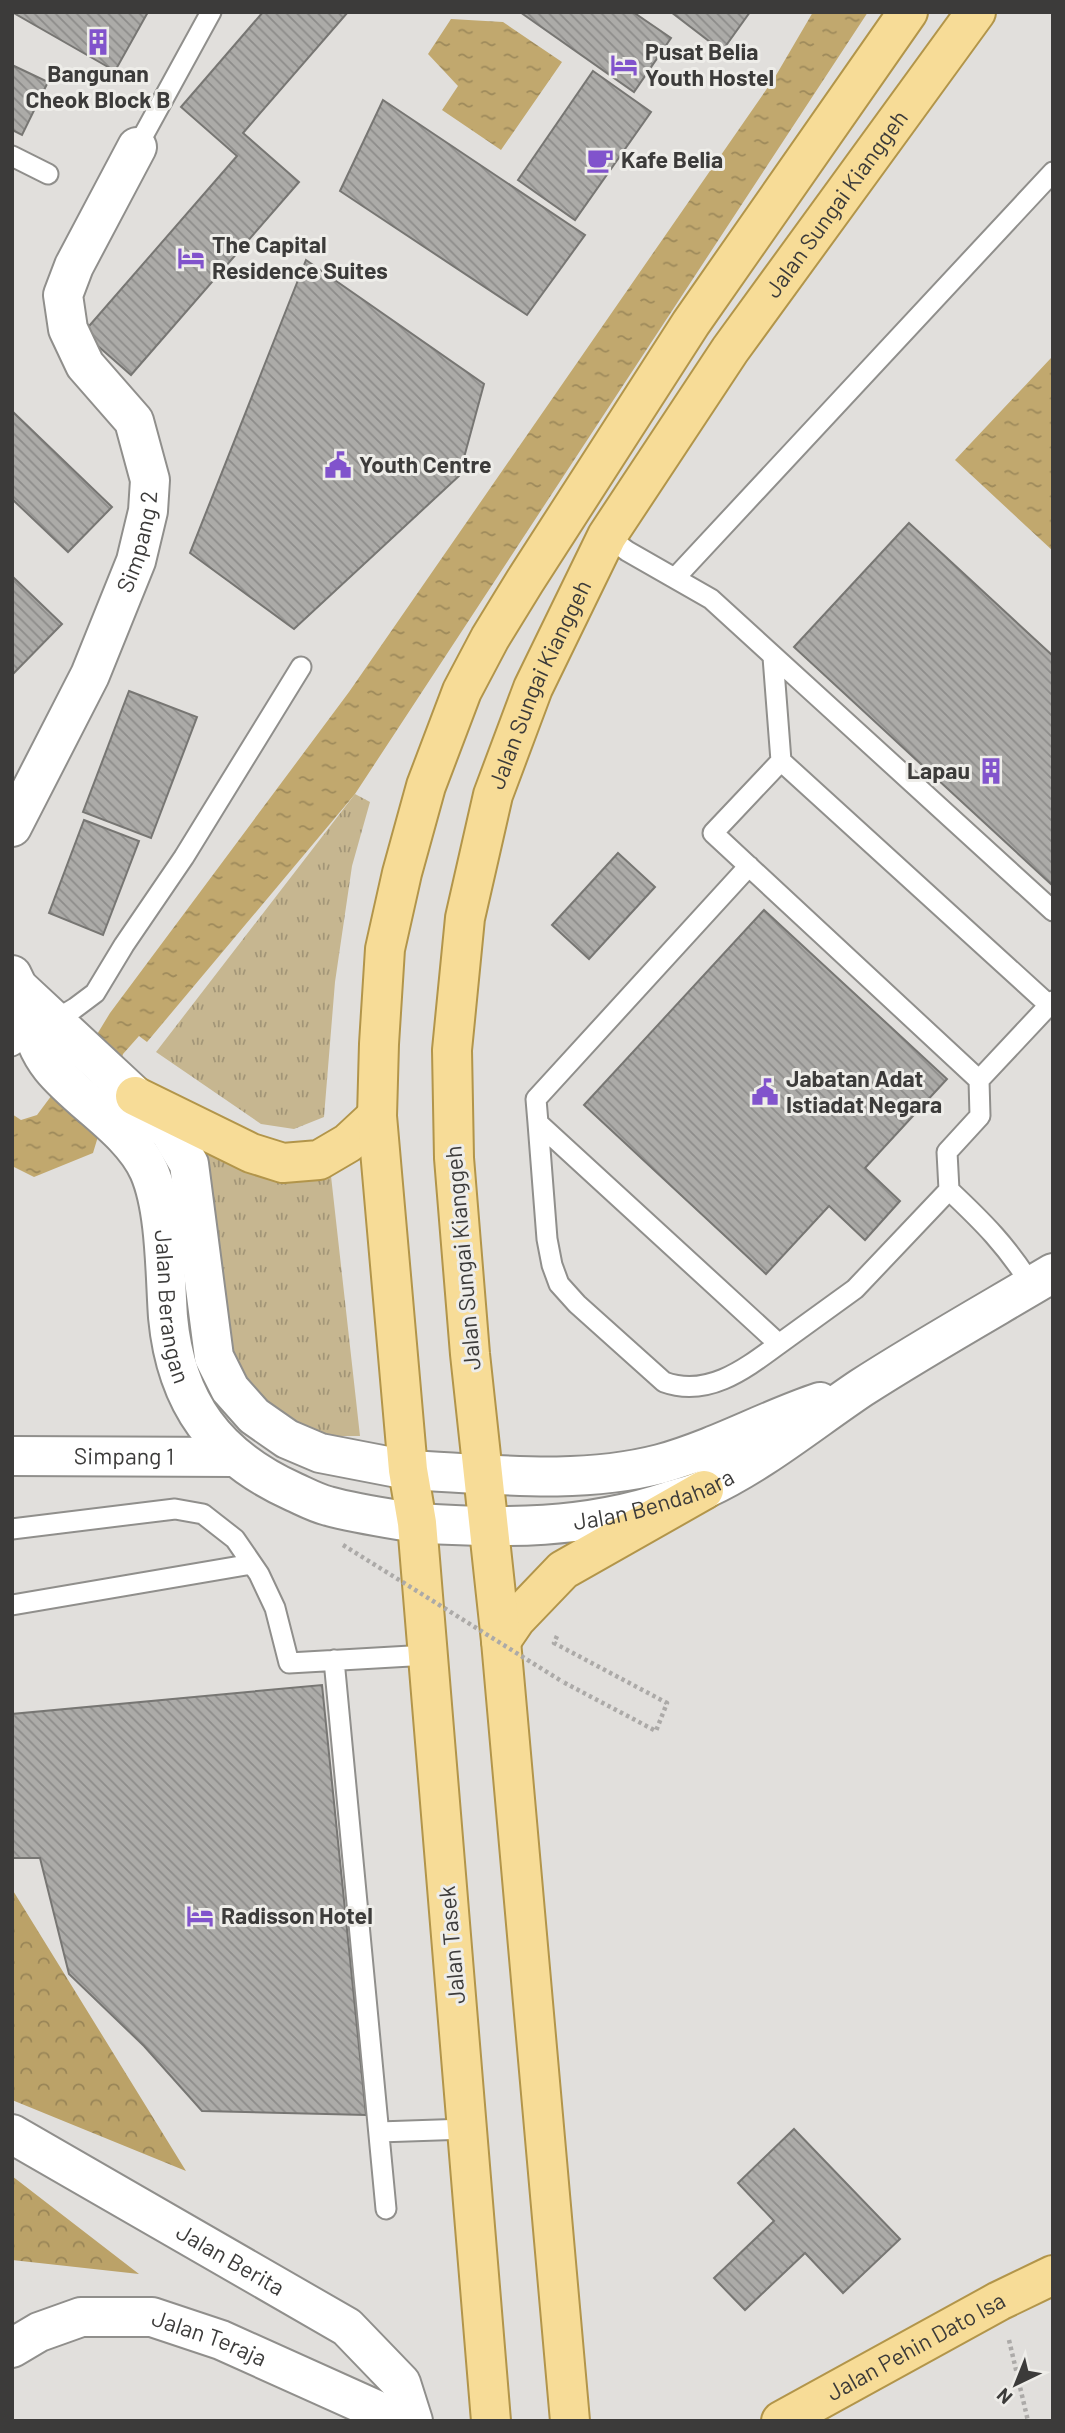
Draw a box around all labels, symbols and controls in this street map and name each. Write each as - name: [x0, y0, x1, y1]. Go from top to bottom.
- building icon: Bangunan Cheok Block B: [83, 27, 113, 57]
- place label: Pusat Belia Youth Hostel: [645, 37, 774, 91]
- hotel icon: Pusat Belia Youth Hostel: [609, 50, 639, 80]
- place label: Bangunan Cheok Block B: [26, 59, 170, 113]
- street label: Jalan Sungai Kianggeh: [758, 104, 913, 303]
- cafe icon: Kafe Belia: [585, 145, 615, 175]
- place label: Kafe Belia: [621, 145, 723, 173]
- place label: The Capital Residence Suites: [212, 230, 388, 284]
- hotel icon: The Capital Residence Suites: [176, 243, 206, 273]
- public building icon: Youth Centre: [323, 450, 353, 480]
- place label: Youth Centre: [359, 450, 492, 478]
- street label: Simpang 2: [110, 490, 162, 596]
- street label: Jalan Sungai Kianggeh: [481, 575, 596, 793]
- place label: Lapau: [907, 756, 970, 784]
- building icon: Lapau: [976, 756, 1006, 786]
- place label: Jabatan Adat Istiadat Negara: [786, 1064, 942, 1118]
- public building icon: Jabatan Adat Istiadat Negara: [750, 1077, 780, 1107]
- street label: Jalan Sungai Kianggeh: [438, 1145, 486, 1371]
- street label: Jalan Berangan: [150, 1228, 197, 1387]
- street label: Simpang 1: [74, 1441, 174, 1470]
- street label: Jalan Bendahara: [571, 1462, 738, 1535]
- street label: Jalan Tasek: [432, 1885, 470, 2005]
- hotel icon: Radisson Hotel: [185, 1901, 215, 1931]
- place label: Radisson Hotel: [221, 1901, 373, 1929]
- street label: Jalan Berita: [172, 2217, 290, 2301]
- street label: Jalan Pehin Dato Isa: [821, 2285, 1010, 2406]
- street label: Jalan Teraja: [149, 2303, 271, 2372]
- north arrow: [981, 2349, 1051, 2419]
- text: N: [992, 2384, 1017, 2410]

